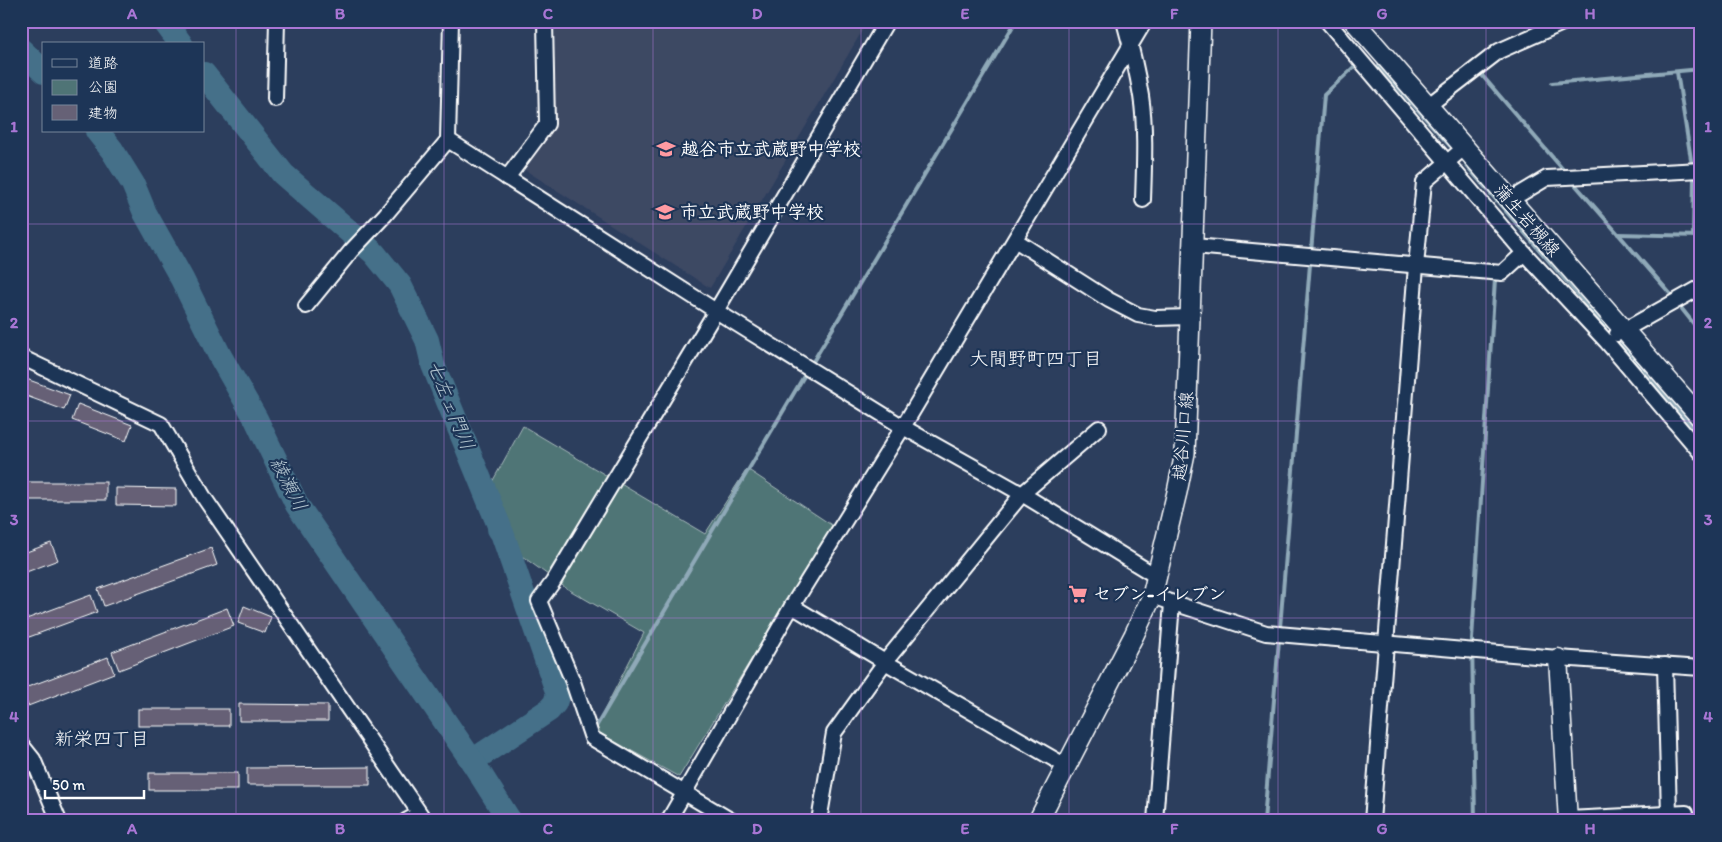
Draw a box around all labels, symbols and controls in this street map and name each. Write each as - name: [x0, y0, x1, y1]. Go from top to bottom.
- text: A: [126, 4, 138, 23]
- text: B: [335, 4, 346, 23]
- text: C: [543, 4, 554, 23]
- text: D: [752, 4, 763, 23]
- text: E: [961, 4, 970, 23]
- text: F: [1170, 4, 1179, 23]
- text: G: [1376, 4, 1388, 23]
- text: H: [1584, 4, 1596, 23]
- legend: [42, 42, 205, 132]
- text: 道路: [88, 54, 118, 72]
- text: 公園: [88, 78, 118, 96]
- text: 建物: [88, 104, 118, 122]
- text: 1: [10, 117, 18, 136]
- text: 1: [1704, 117, 1712, 136]
- school or university icon: 越谷市立武蔵野中学校: [655, 138, 677, 160]
- place label: 越谷市立武蔵野中学校: [681, 138, 861, 160]
- street label: 蒲生岩槻線: [1489, 179, 1565, 261]
- school or university icon: 市立武蔵野中学校: [654, 201, 676, 223]
- place label: 市立武蔵野中学校: [680, 201, 824, 223]
- text: 2: [10, 313, 19, 332]
- text: 2: [1704, 313, 1713, 332]
- district label: 大間野町四丁目: [969, 347, 1103, 370]
- water label: 七左ェ門川: [423, 357, 479, 453]
- street label: 越谷川口線: [1168, 390, 1198, 482]
- water label: 綾瀬川: [266, 453, 312, 515]
- text: 3: [10, 510, 19, 529]
- text: 3: [1704, 510, 1713, 529]
- supermarket icon: セブン-イレブン: [1067, 583, 1089, 605]
- place label: セブン-イレブン: [1093, 583, 1226, 605]
- text: 4: [9, 707, 19, 726]
- text: 4: [1703, 707, 1713, 726]
- district label: 新栄四丁目: [54, 727, 150, 750]
- scale bar: [45, 767, 144, 799]
- text: 50 m: [52, 776, 85, 794]
- text: A: [126, 819, 138, 838]
- text: B: [335, 819, 346, 838]
- text: C: [543, 819, 554, 838]
- text: D: [752, 819, 763, 838]
- text: E: [961, 819, 970, 838]
- text: F: [1170, 819, 1179, 838]
- text: G: [1376, 819, 1388, 838]
- text: H: [1584, 819, 1596, 838]

